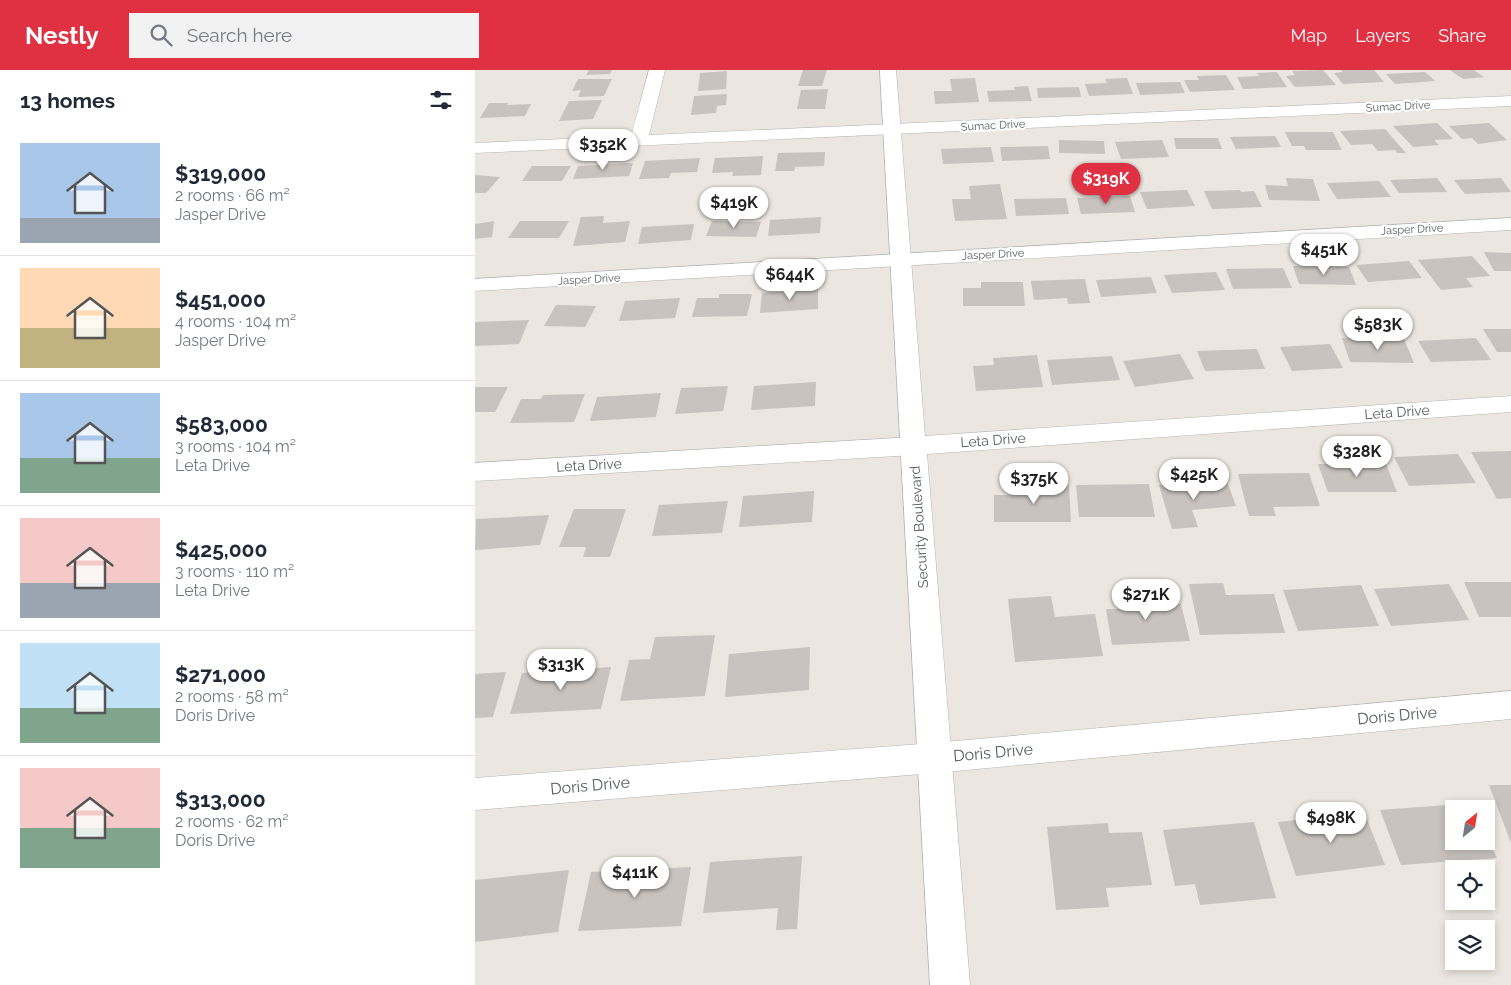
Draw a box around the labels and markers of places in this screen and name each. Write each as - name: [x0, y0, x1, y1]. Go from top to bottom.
- pin: $352K: [568, 128, 638, 171]
- pin: $319K: [1071, 162, 1141, 205]
- pin: $419K: [699, 186, 769, 229]
- pin: $451K: [1289, 234, 1359, 276]
- pin: $644K: [755, 258, 825, 301]
- pin: $583K: [1343, 308, 1413, 351]
- pin: $328K: [1322, 436, 1392, 478]
- pin: $425K: [1159, 458, 1229, 501]
- pin: $375K: [999, 462, 1069, 505]
- pin: $271K: [1111, 578, 1181, 621]
- pin: $313K: [526, 648, 596, 691]
- pin: $498K: [1296, 802, 1366, 844]
- pin: $411K: [600, 856, 670, 899]

